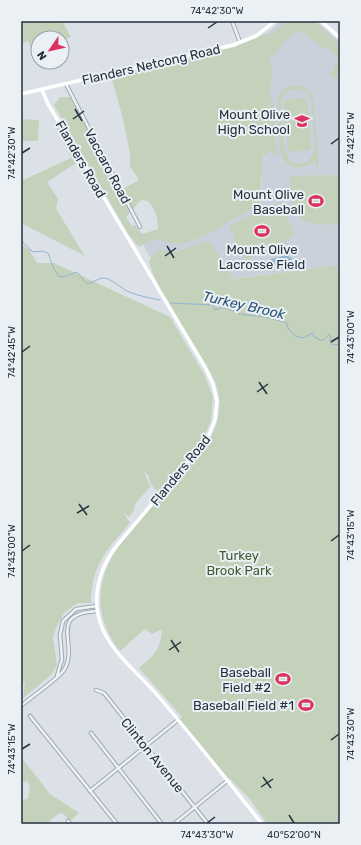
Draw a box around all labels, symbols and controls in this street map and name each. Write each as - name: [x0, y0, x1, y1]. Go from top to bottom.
- text: 74°42'30"W: [191, 5, 243, 17]
- north arrow: [30, 30, 70, 70]
- street label: Flanders Netcong Road: [81, 41, 222, 89]
- text: N: [34, 48, 50, 62]
- place label: Mount Olive High School: [217, 107, 290, 138]
- school or university icon: Mount Olive High School: [293, 112, 311, 130]
- text: 74°42'45"W: [345, 112, 357, 164]
- street label: Flanders Road: [52, 118, 109, 200]
- street label: Vaccaro Road: [82, 126, 134, 206]
- text: 74°42'30"W: [6, 127, 18, 179]
- place label: Mount Olive Baseball: [233, 187, 304, 217]
- sports icon: Mount Olive Baseball: [307, 192, 325, 210]
- sports icon: Mount Olive Lacrosse Field: [253, 222, 271, 240]
- place label: Mount Olive Lacrosse Field: [219, 242, 305, 272]
- water label: Turkey Brook: [201, 288, 288, 323]
- text: 74°43'00"W: [345, 310, 357, 364]
- text: 74°42'45"W: [6, 326, 18, 378]
- street label: Flanders Road: [147, 432, 213, 509]
- text: 74°43'15"W: [345, 510, 357, 560]
- text: 74°43'00"W: [6, 524, 18, 578]
- park label: Turkey Brook Park: [206, 548, 272, 578]
- place label: Baseball Field #2: [220, 665, 271, 695]
- sports icon: Baseball Field #2: [274, 670, 292, 688]
- sports icon: Baseball Field #1: [297, 696, 315, 714]
- place label: Baseball Field #1: [193, 698, 294, 713]
- text: 74°43'30"W: [345, 708, 357, 760]
- street label: Clinton Avenue: [118, 715, 187, 796]
- text: 74°43'15"W: [6, 724, 18, 774]
- text: 74°43'30"W: [181, 829, 233, 841]
- text: 40°52'00"N: [267, 829, 321, 841]

